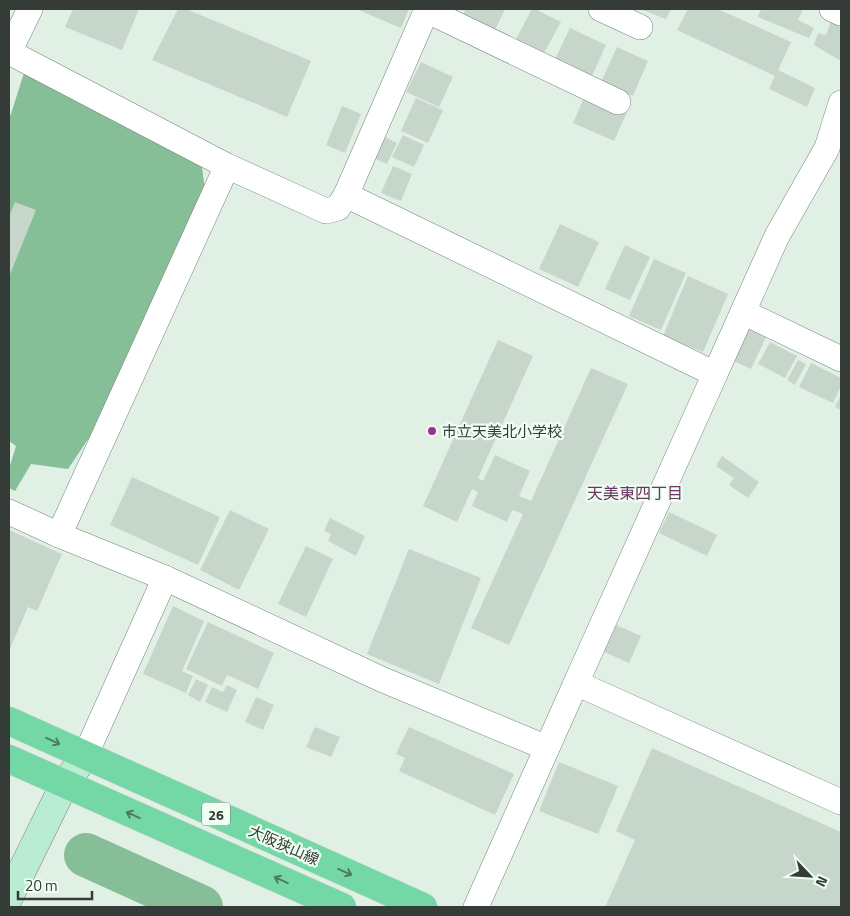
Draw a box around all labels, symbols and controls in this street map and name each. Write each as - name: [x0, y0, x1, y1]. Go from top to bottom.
- place label: 市立天美北小学校: [442, 420, 562, 443]
- marker: 市立天美北小学校: [426, 425, 438, 437]
- district label: 天美東四丁目: [587, 481, 683, 505]
- one-way arrow: [45, 737, 60, 747]
- road number: 26: [202, 802, 230, 826]
- one-way arrow: [126, 809, 141, 819]
- street label: 大阪狭山線: [245, 819, 323, 871]
- north arrow: [785, 851, 835, 901]
- scale bar: [18, 868, 91, 900]
- one-way arrow: [337, 868, 352, 878]
- text: N: [811, 873, 834, 891]
- text: 20 m: [25, 874, 58, 897]
- one-way arrow: [274, 875, 289, 885]

